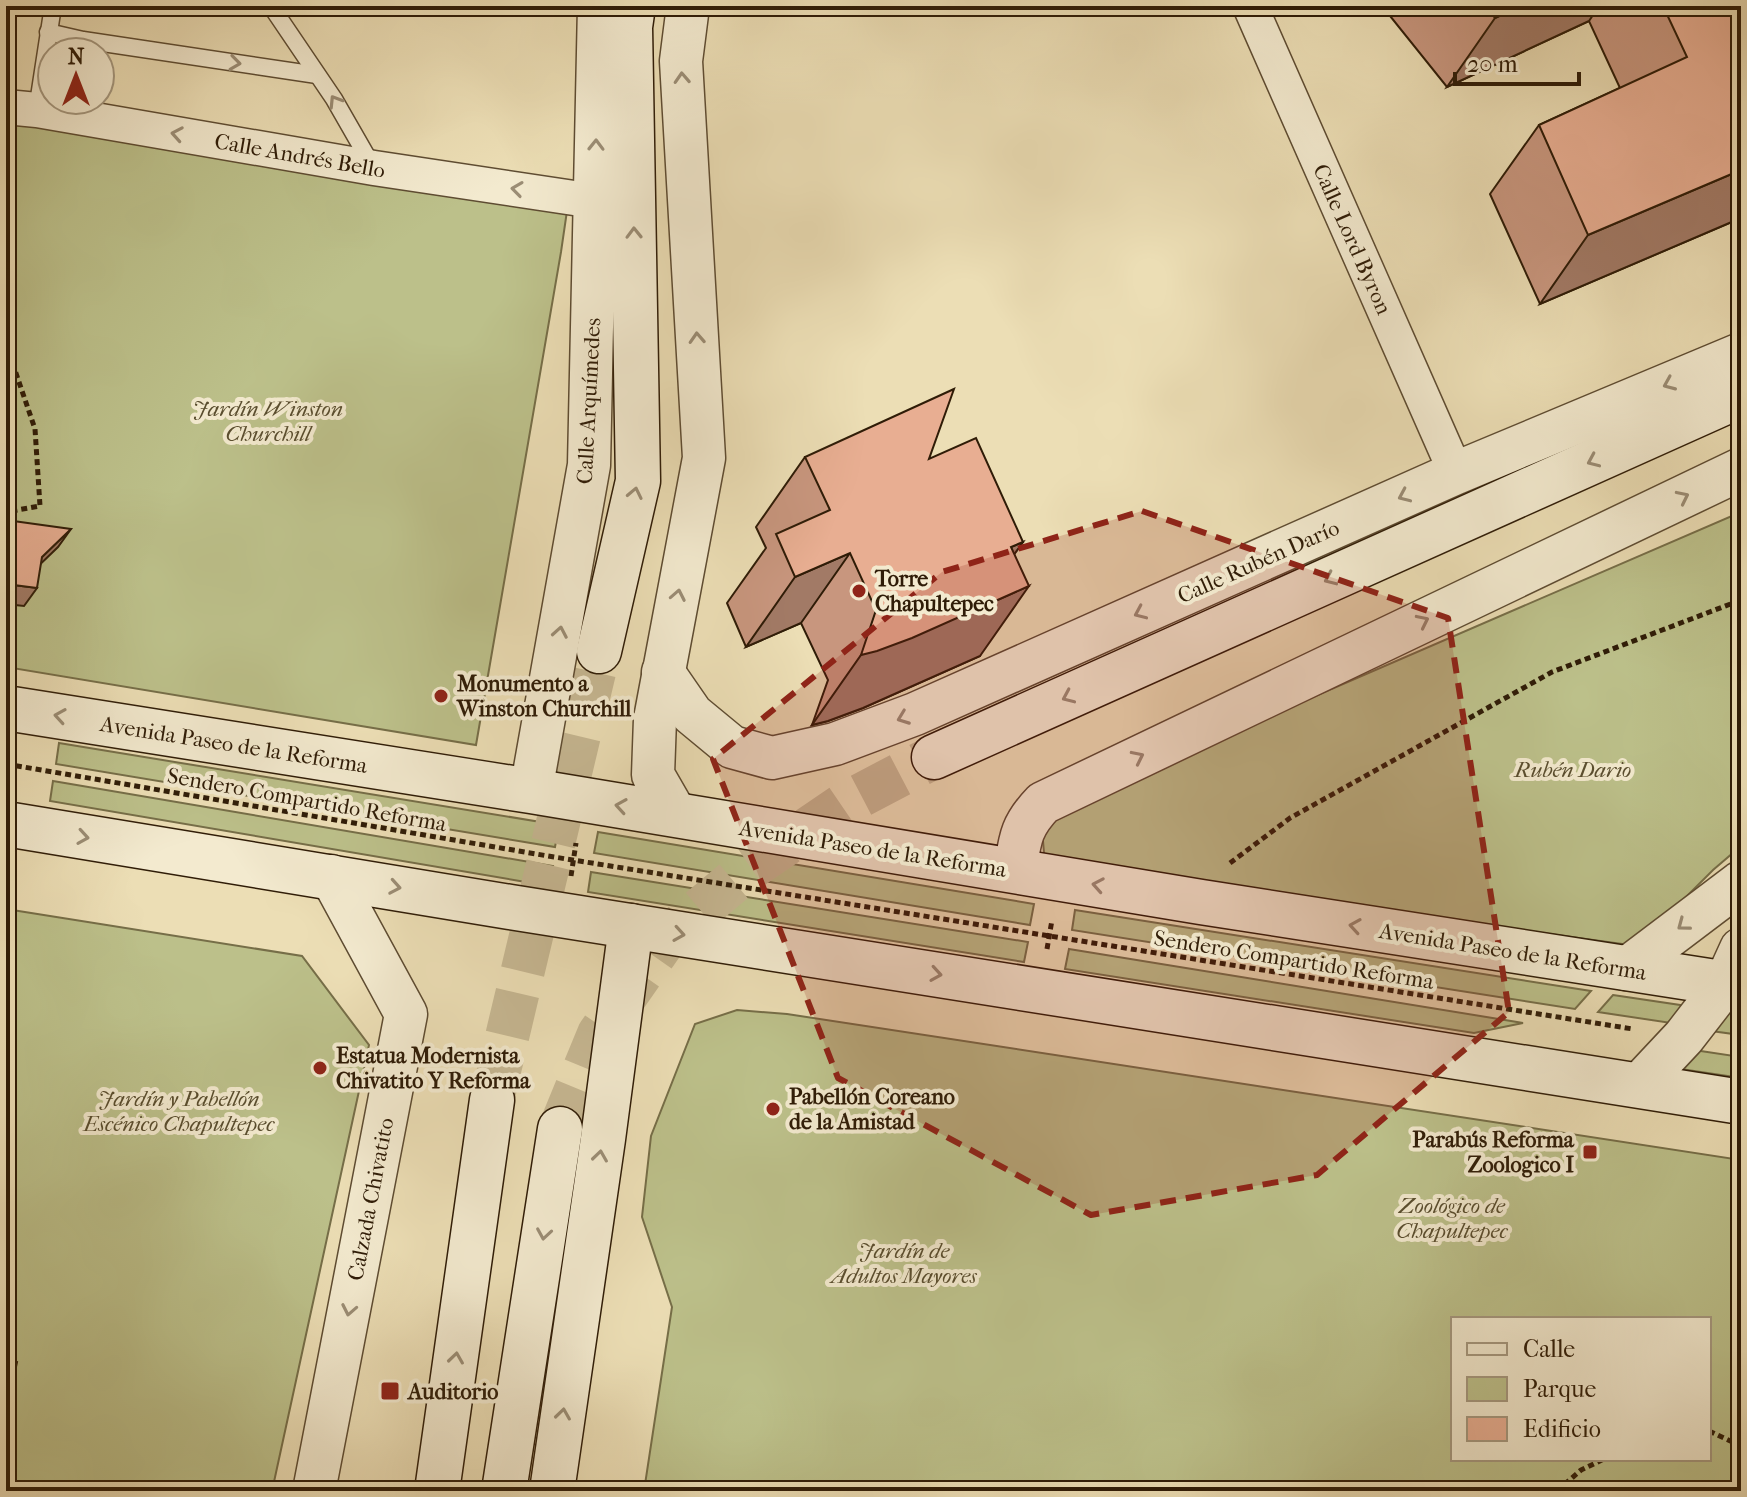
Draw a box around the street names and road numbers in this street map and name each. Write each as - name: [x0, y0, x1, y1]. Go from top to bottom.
- street label: Calle Andrés Bello: [213, 128, 387, 184]
- street label: Calle Lord Byron: [1307, 160, 1397, 319]
- street label: Calle Arquímedes: [572, 317, 606, 485]
- street label: Calle Rubén Darío: [1174, 515, 1343, 609]
- street label: Avenida Paseo de la Reforma: [97, 711, 370, 779]
- street label: Sendero Compartido Reforma: [165, 763, 449, 837]
- street label: Avenida Paseo de la Reforma: [736, 815, 1009, 883]
- street label: Avenida Paseo de la Reforma: [1376, 918, 1649, 986]
- street label: Sendero Compartido Reforma: [1152, 925, 1436, 995]
- street label: Calzada Chivatito: [342, 1116, 400, 1283]

